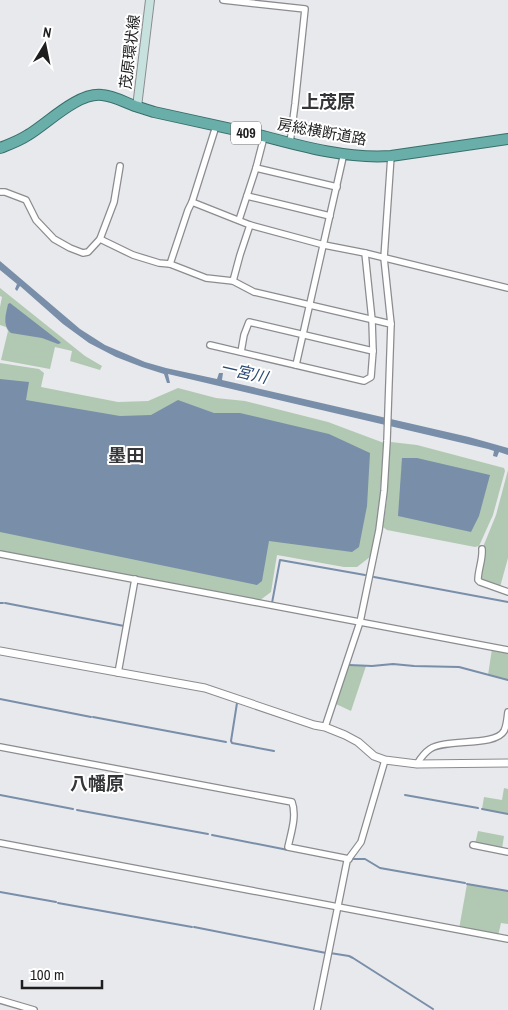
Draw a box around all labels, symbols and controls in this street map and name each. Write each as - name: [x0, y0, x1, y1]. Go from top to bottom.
- street label: 茂原環状線: [115, 13, 144, 90]
- north arrow: [20, 20, 70, 70]
- text: N: [42, 23, 53, 42]
- district label: 上茂原: [301, 89, 355, 114]
- street label: 房総横断道路: [276, 113, 368, 150]
- road number: 409: [231, 122, 261, 144]
- water label: 一宮川: [218, 356, 272, 389]
- district label: 墨田: [108, 443, 144, 468]
- district label: 八幡原: [70, 771, 124, 796]
- scale bar: [22, 958, 102, 990]
- text: 100 m: [30, 964, 64, 985]

